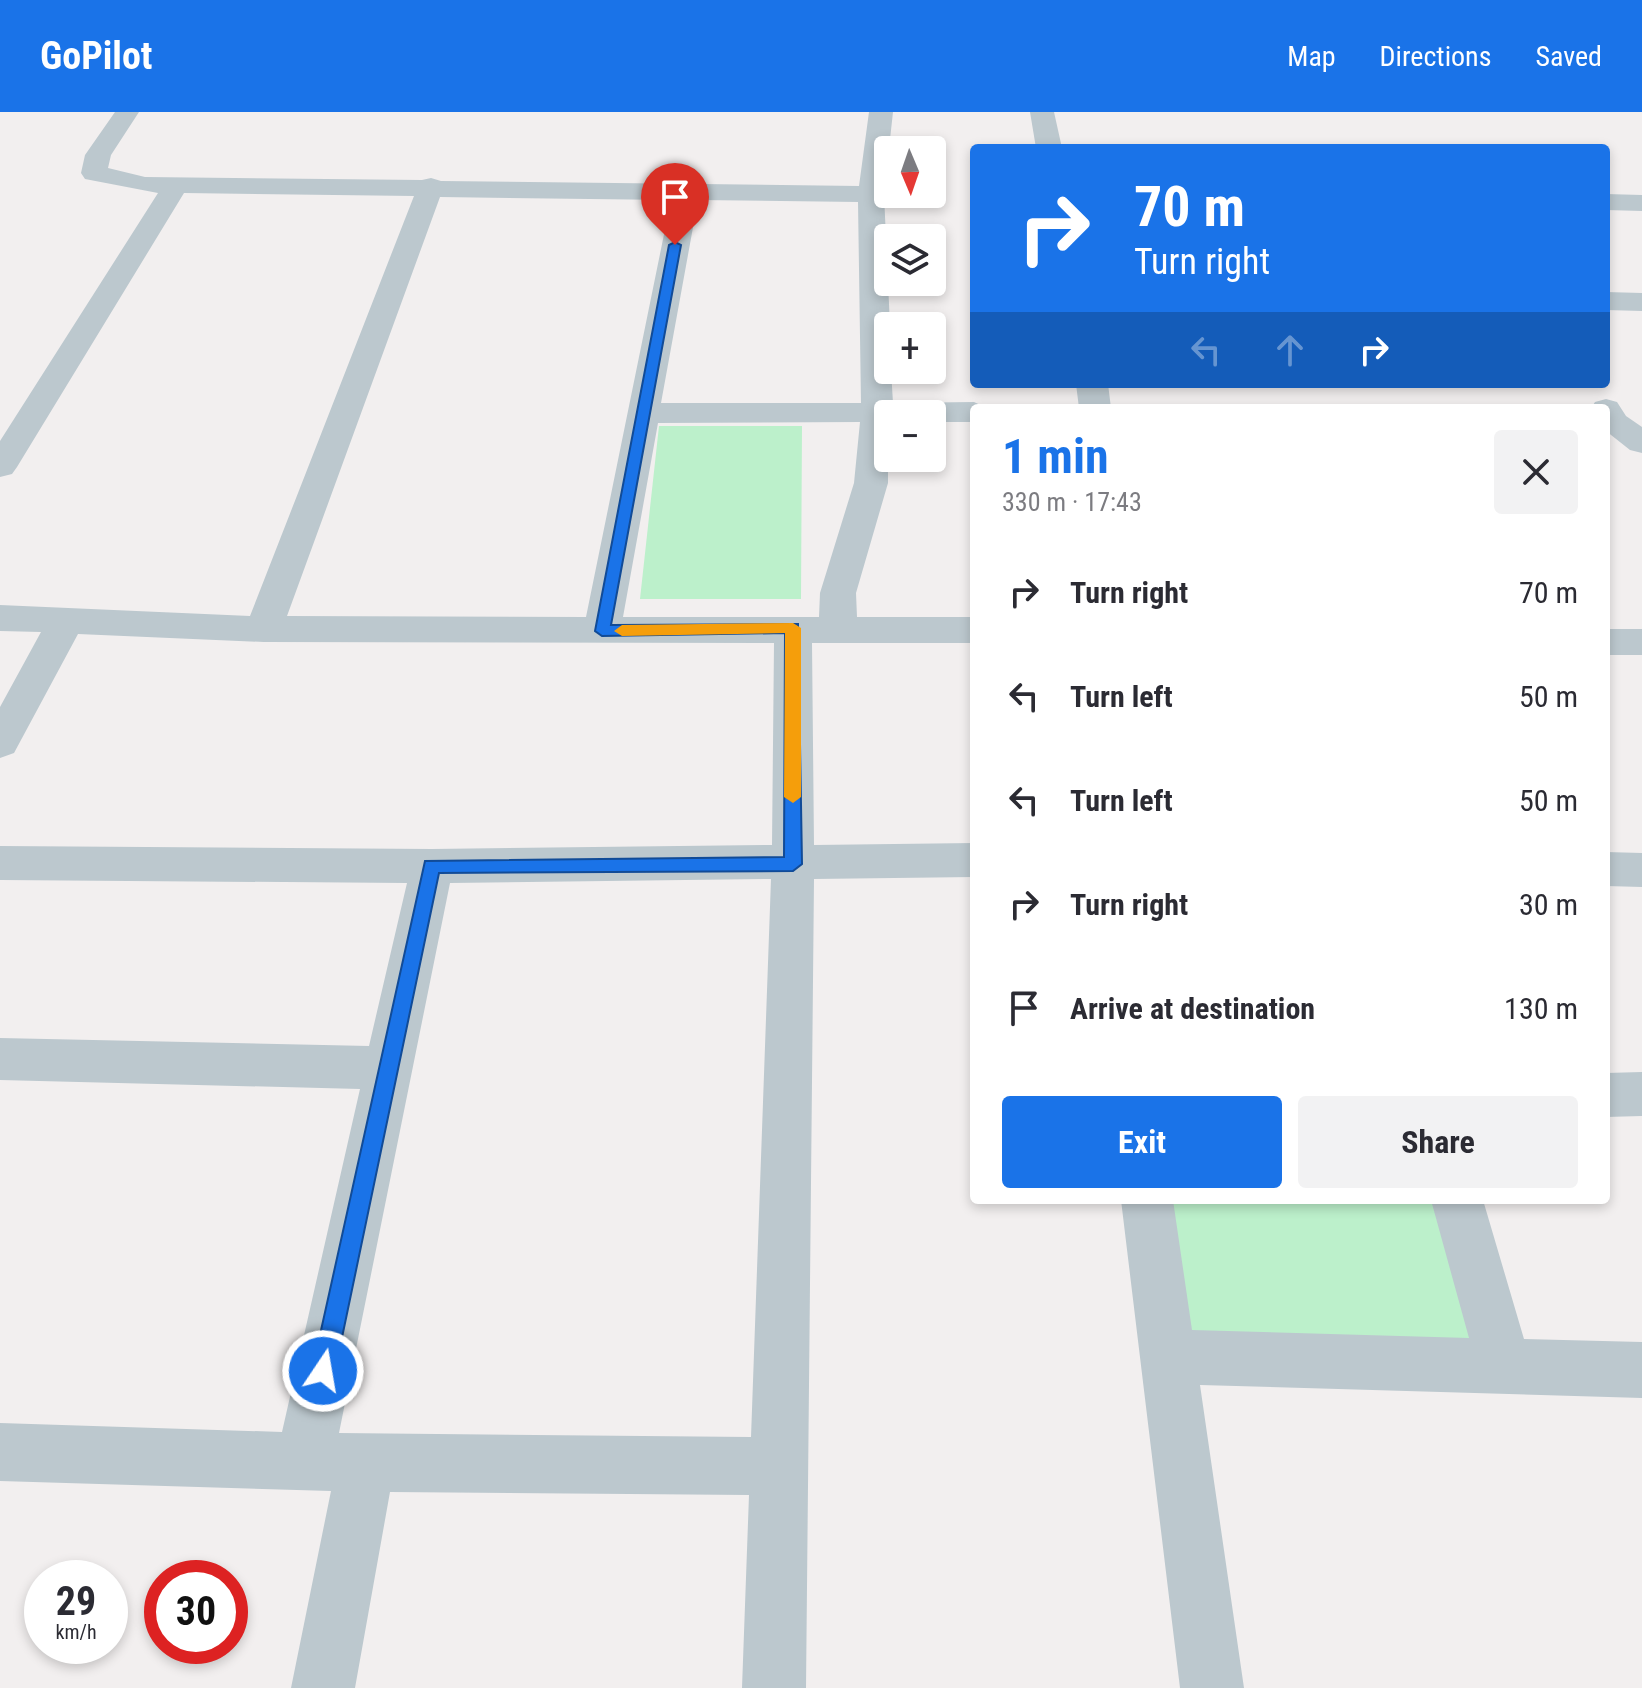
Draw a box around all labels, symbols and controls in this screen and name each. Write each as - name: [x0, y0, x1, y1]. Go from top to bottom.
- text: GoPilot: [40, 34, 152, 78]
- text: Map: [1287, 40, 1336, 73]
- text: Directions: [1380, 40, 1491, 73]
- text: Saved: [1535, 40, 1602, 73]
- north arrow: [874, 136, 946, 208]
- map controls: [874, 136, 946, 472]
- pin: [641, 163, 709, 245]
- text: 70 m: [1134, 174, 1245, 240]
- icon: arrive: [653, 175, 697, 219]
- icon: right: [1002, 176, 1106, 280]
- button: layers: [874, 224, 946, 296]
- text: Turn right: [1134, 241, 1270, 283]
- button: +: [874, 312, 946, 384]
- icon: left: [1184, 328, 1228, 372]
- icon: ahead: [1268, 328, 1312, 372]
- icon: right: [1352, 328, 1396, 372]
- button: −: [874, 400, 946, 472]
- text: 1 min: [1002, 428, 1109, 485]
- button: close: [1494, 430, 1578, 514]
- text: 330 m · 17:43: [1002, 487, 1142, 517]
- icon: right: [1002, 570, 1046, 614]
- text: Turn right: [1070, 575, 1188, 610]
- text: 70 m: [1519, 575, 1578, 610]
- icon: left: [1002, 674, 1046, 718]
- text: Turn left: [1070, 679, 1173, 714]
- text: 50 m: [1519, 679, 1578, 714]
- icon: left: [1002, 778, 1046, 822]
- text: Turn left: [1070, 783, 1173, 818]
- text: 50 m: [1519, 783, 1578, 818]
- icon: right: [1002, 882, 1046, 926]
- text: Turn right: [1070, 887, 1188, 922]
- text: 30 m: [1519, 887, 1578, 922]
- icon: arrive: [1002, 986, 1046, 1030]
- text: Arrive at destination: [1070, 991, 1315, 1026]
- text: 130 m: [1504, 991, 1578, 1026]
- button: Exit: [1002, 1096, 1282, 1188]
- button: Share: [1298, 1096, 1578, 1188]
- position arrow: [281, 1329, 365, 1413]
- speed limit sign: 30: [144, 1560, 248, 1664]
- text: 29: [56, 1578, 96, 1625]
- text: km/h: [55, 1620, 97, 1644]

